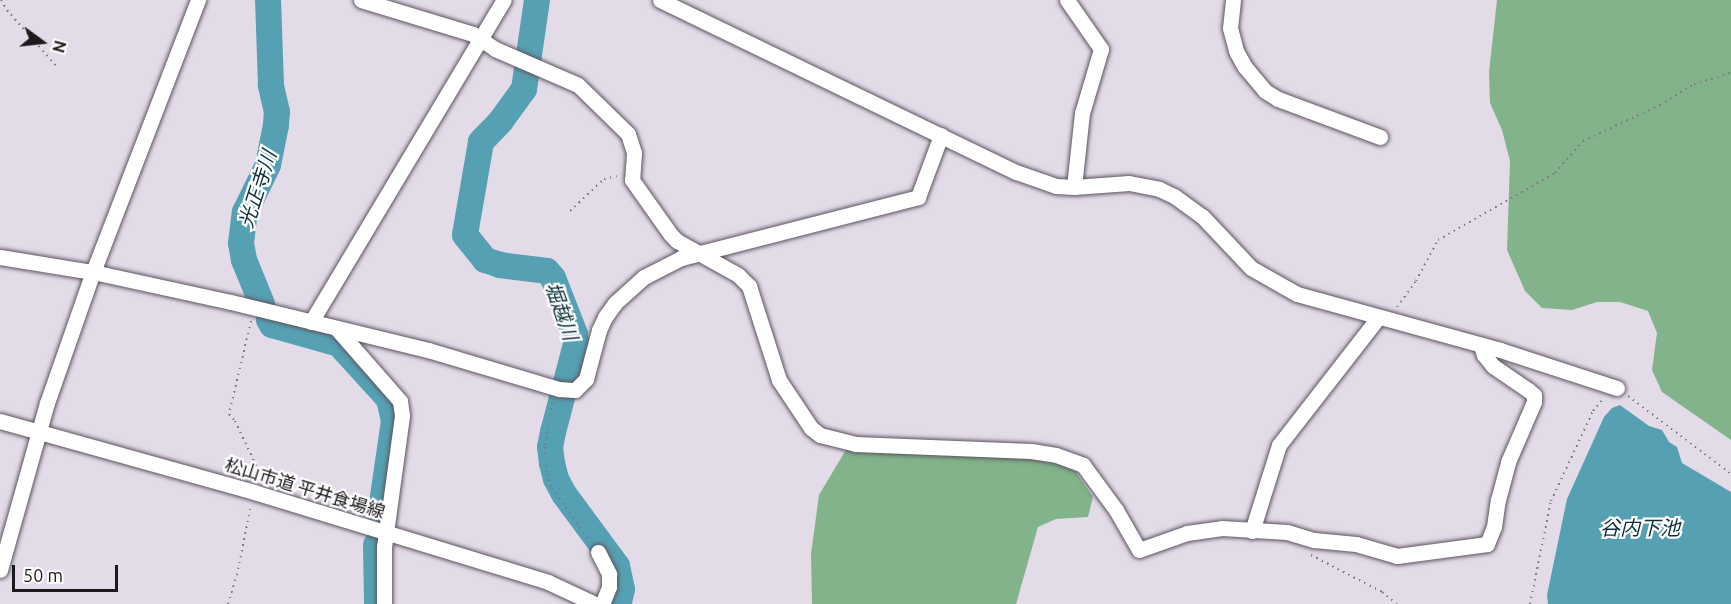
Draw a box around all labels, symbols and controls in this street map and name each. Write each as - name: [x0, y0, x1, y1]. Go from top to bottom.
- north arrow: [12, 12, 72, 72]
- text: N: [49, 39, 70, 55]
- water label: 光正寺川: [233, 147, 281, 231]
- water label: 堀越川: [541, 279, 583, 343]
- street label: 松山市道 平井食場線: [222, 453, 388, 523]
- water label: 谷内下池: [1600, 515, 1680, 539]
- scale bar: [15, 553, 122, 591]
- text: 50 m: [23, 565, 63, 585]

